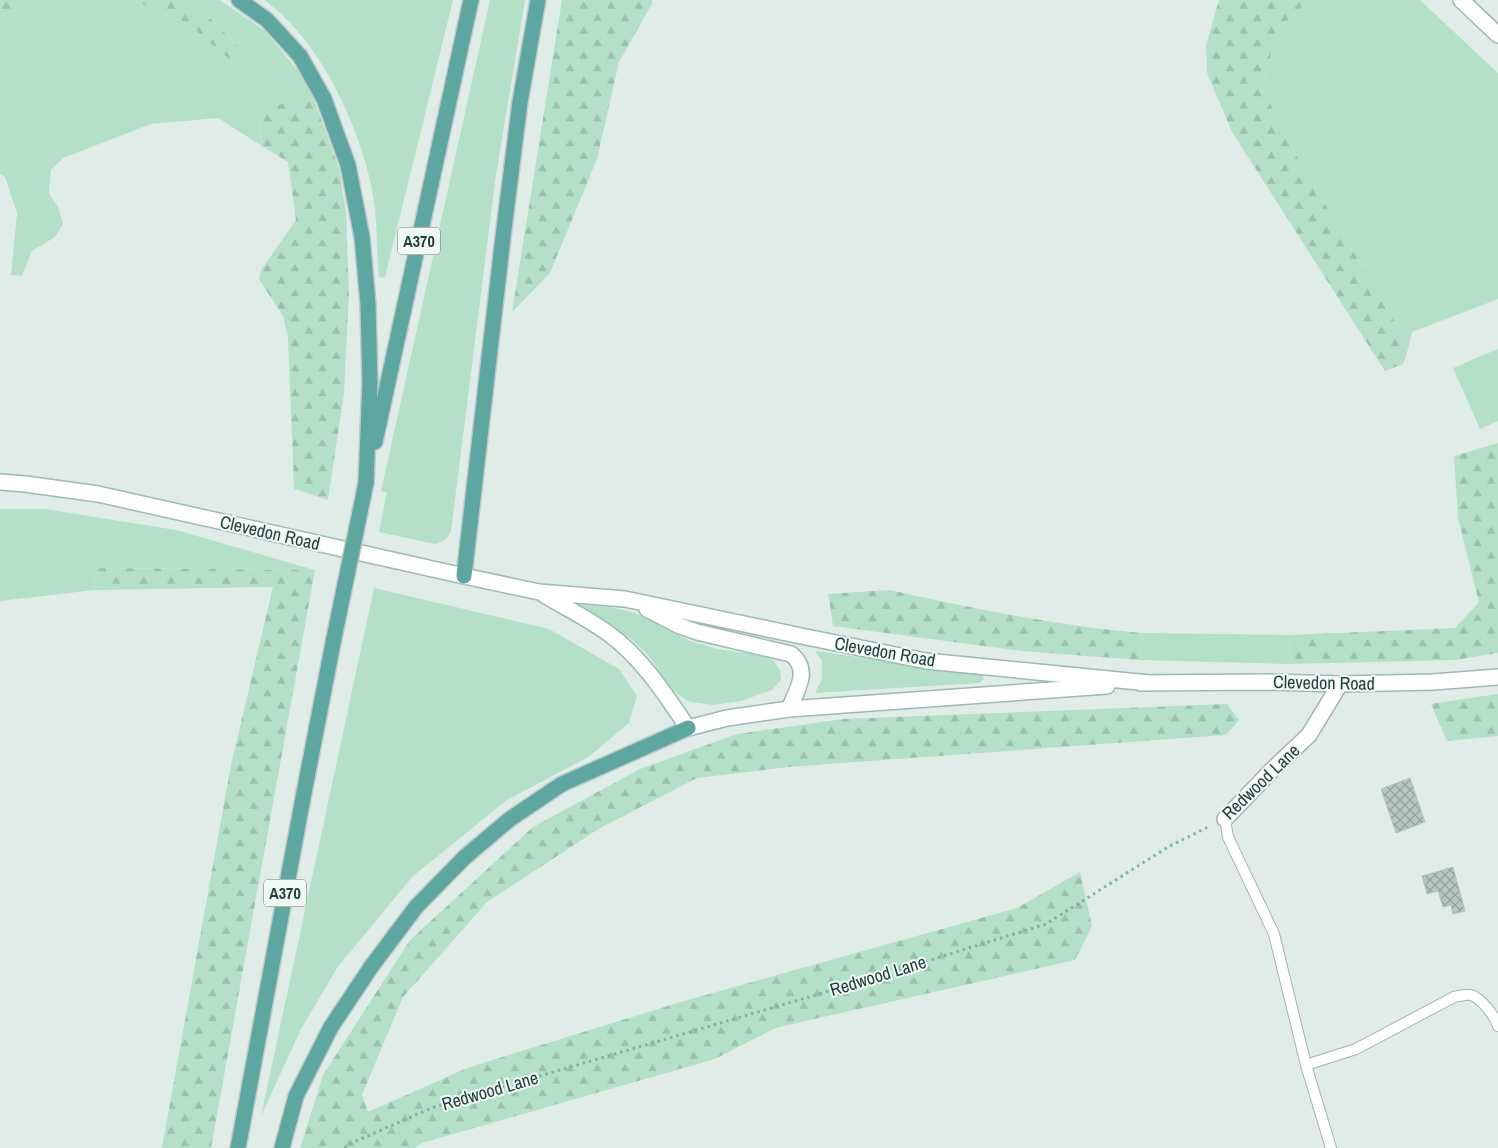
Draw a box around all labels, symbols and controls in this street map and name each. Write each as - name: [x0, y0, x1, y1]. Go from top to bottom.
- road number: A370: [398, 228, 440, 255]
- street label: Clevedon Road: [218, 509, 322, 556]
- street label: Clevedon Road: [833, 630, 937, 673]
- street label: Clevedon Road: [1273, 669, 1375, 696]
- street label: Redwood Lane: [1216, 738, 1305, 825]
- road number: A370: [264, 880, 306, 906]
- street label: Redwood Lane: [827, 949, 929, 1002]
- street label: Redwood Lane: [439, 1065, 541, 1116]

